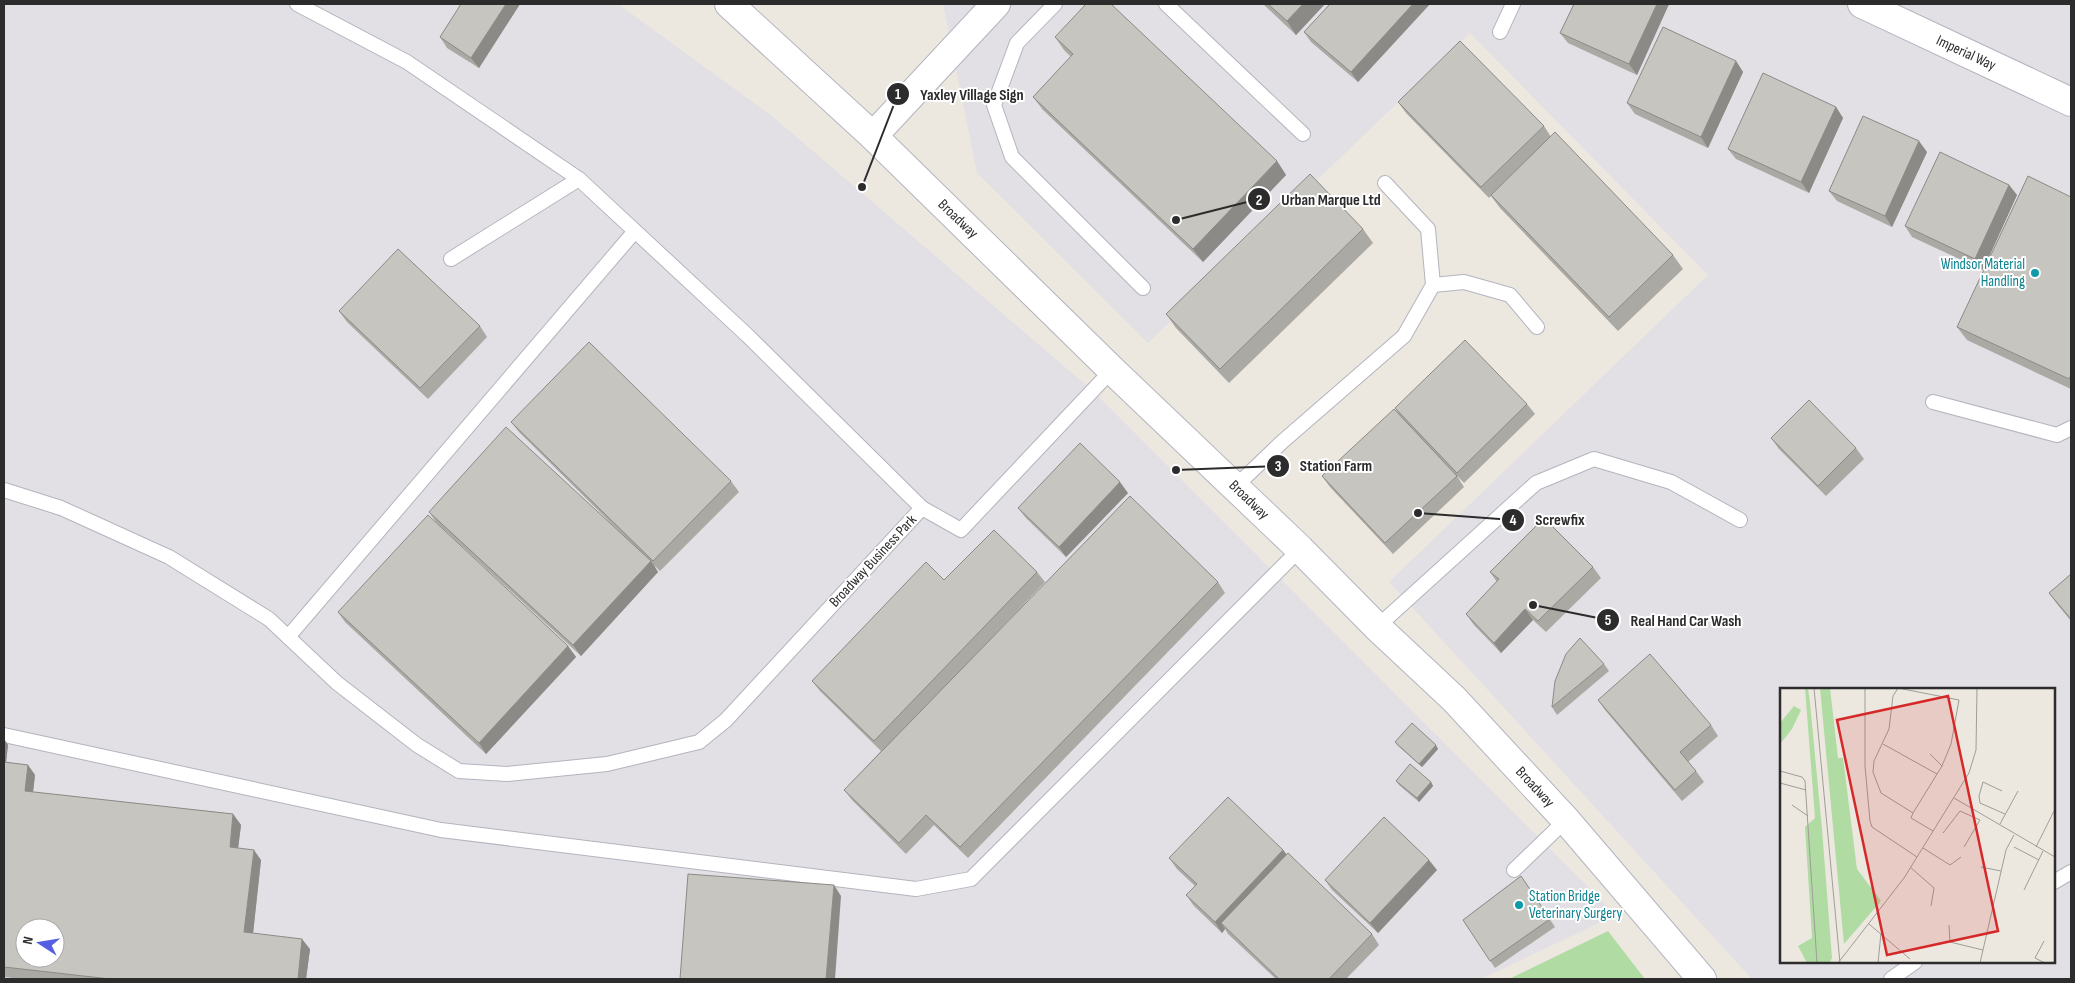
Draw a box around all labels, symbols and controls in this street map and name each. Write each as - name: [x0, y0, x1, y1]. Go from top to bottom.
- street label: Imperial Way: [1933, 31, 1999, 75]
- callout: Yaxley Village Sign: [885, 78, 1034, 109]
- text: 1: [895, 85, 901, 104]
- text: Yaxley Village Sign: [920, 86, 1024, 105]
- callout: Urban Marque Ltd: [1246, 184, 1391, 215]
- text: 2: [1256, 191, 1262, 210]
- text: Urban Marque Ltd: [1281, 191, 1381, 210]
- street label: Broadway: [934, 195, 982, 243]
- place label: Windsor Material Handling: [1941, 255, 2025, 291]
- marker: Windsor Material Handling: [2029, 267, 2041, 279]
- callout: Station Farm: [1265, 450, 1383, 481]
- text: 3: [1275, 457, 1282, 476]
- text: Station Farm: [1300, 457, 1372, 476]
- street label: Broadway: [1225, 476, 1273, 524]
- callout: Screwfix: [1500, 504, 1595, 535]
- street label: Broadway Business Park: [825, 511, 921, 611]
- text: 4: [1510, 511, 1517, 530]
- text: Screwfix: [1535, 511, 1585, 530]
- callout: Real Hand Car Wash: [1595, 604, 1751, 635]
- text: 5: [1605, 611, 1612, 630]
- text: Real Hand Car Wash: [1630, 612, 1742, 631]
- inset map: [1780, 688, 2055, 963]
- street label: Broadway: [1511, 763, 1559, 811]
- place label: Station Bridge Veterinary Surgery: [1529, 887, 1623, 923]
- marker: Station Bridge Veterinary Surgery: [1513, 899, 1525, 911]
- north arrow: [15, 918, 65, 968]
- text: N: [19, 935, 37, 946]

